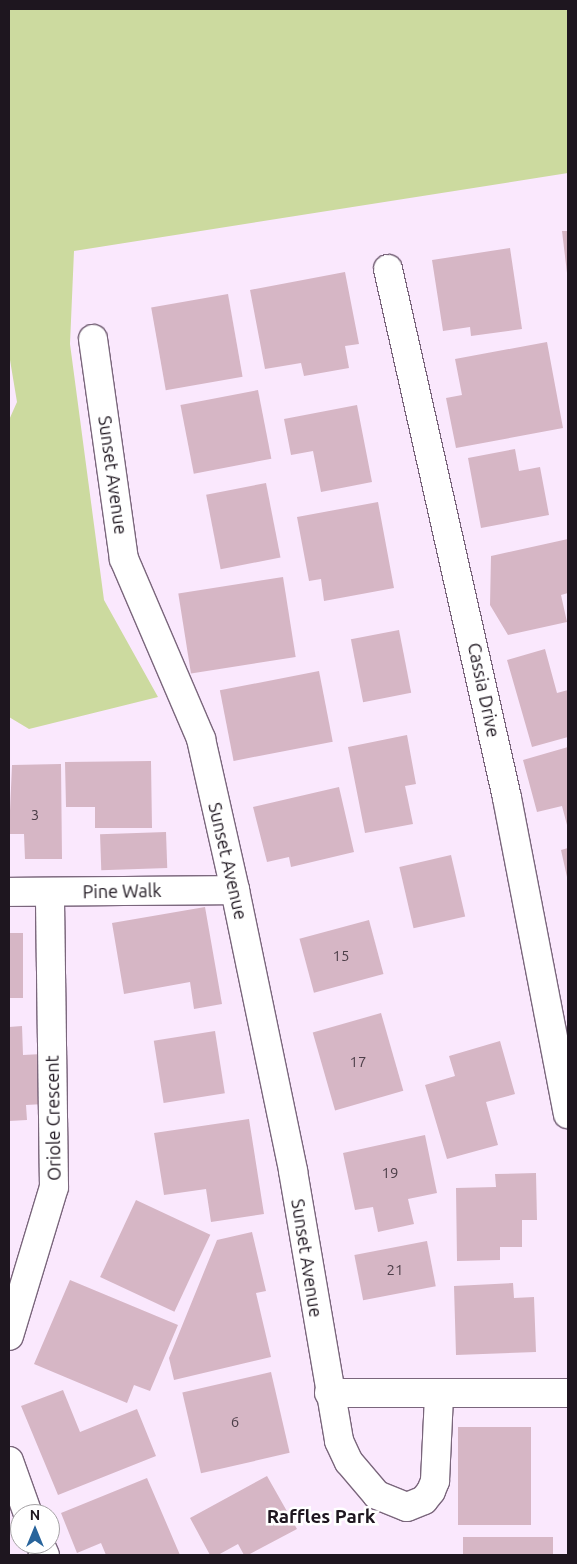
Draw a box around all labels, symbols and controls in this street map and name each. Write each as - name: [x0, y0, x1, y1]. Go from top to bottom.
- street label: Sunset Avenue: [94, 414, 132, 536]
- street label: Cassia Drive: [463, 641, 505, 739]
- street label: Sunset Avenue: [204, 800, 252, 922]
- house number: 3: [31, 806, 39, 824]
- street label: Pine Walk: [82, 880, 162, 902]
- house number: 15: [333, 947, 349, 965]
- house number: 17: [350, 1053, 366, 1071]
- street label: Oriole Crescent: [41, 1055, 65, 1181]
- house number: 19: [382, 1164, 398, 1182]
- street label: Sunset Avenue: [287, 1197, 327, 1319]
- house number: 21: [387, 1261, 403, 1279]
- house number: 6: [231, 1413, 239, 1431]
- north arrow: [10, 1504, 60, 1554]
- district label: Raffles Park: [267, 1506, 375, 1528]
- text: N: [30, 1507, 40, 1523]

